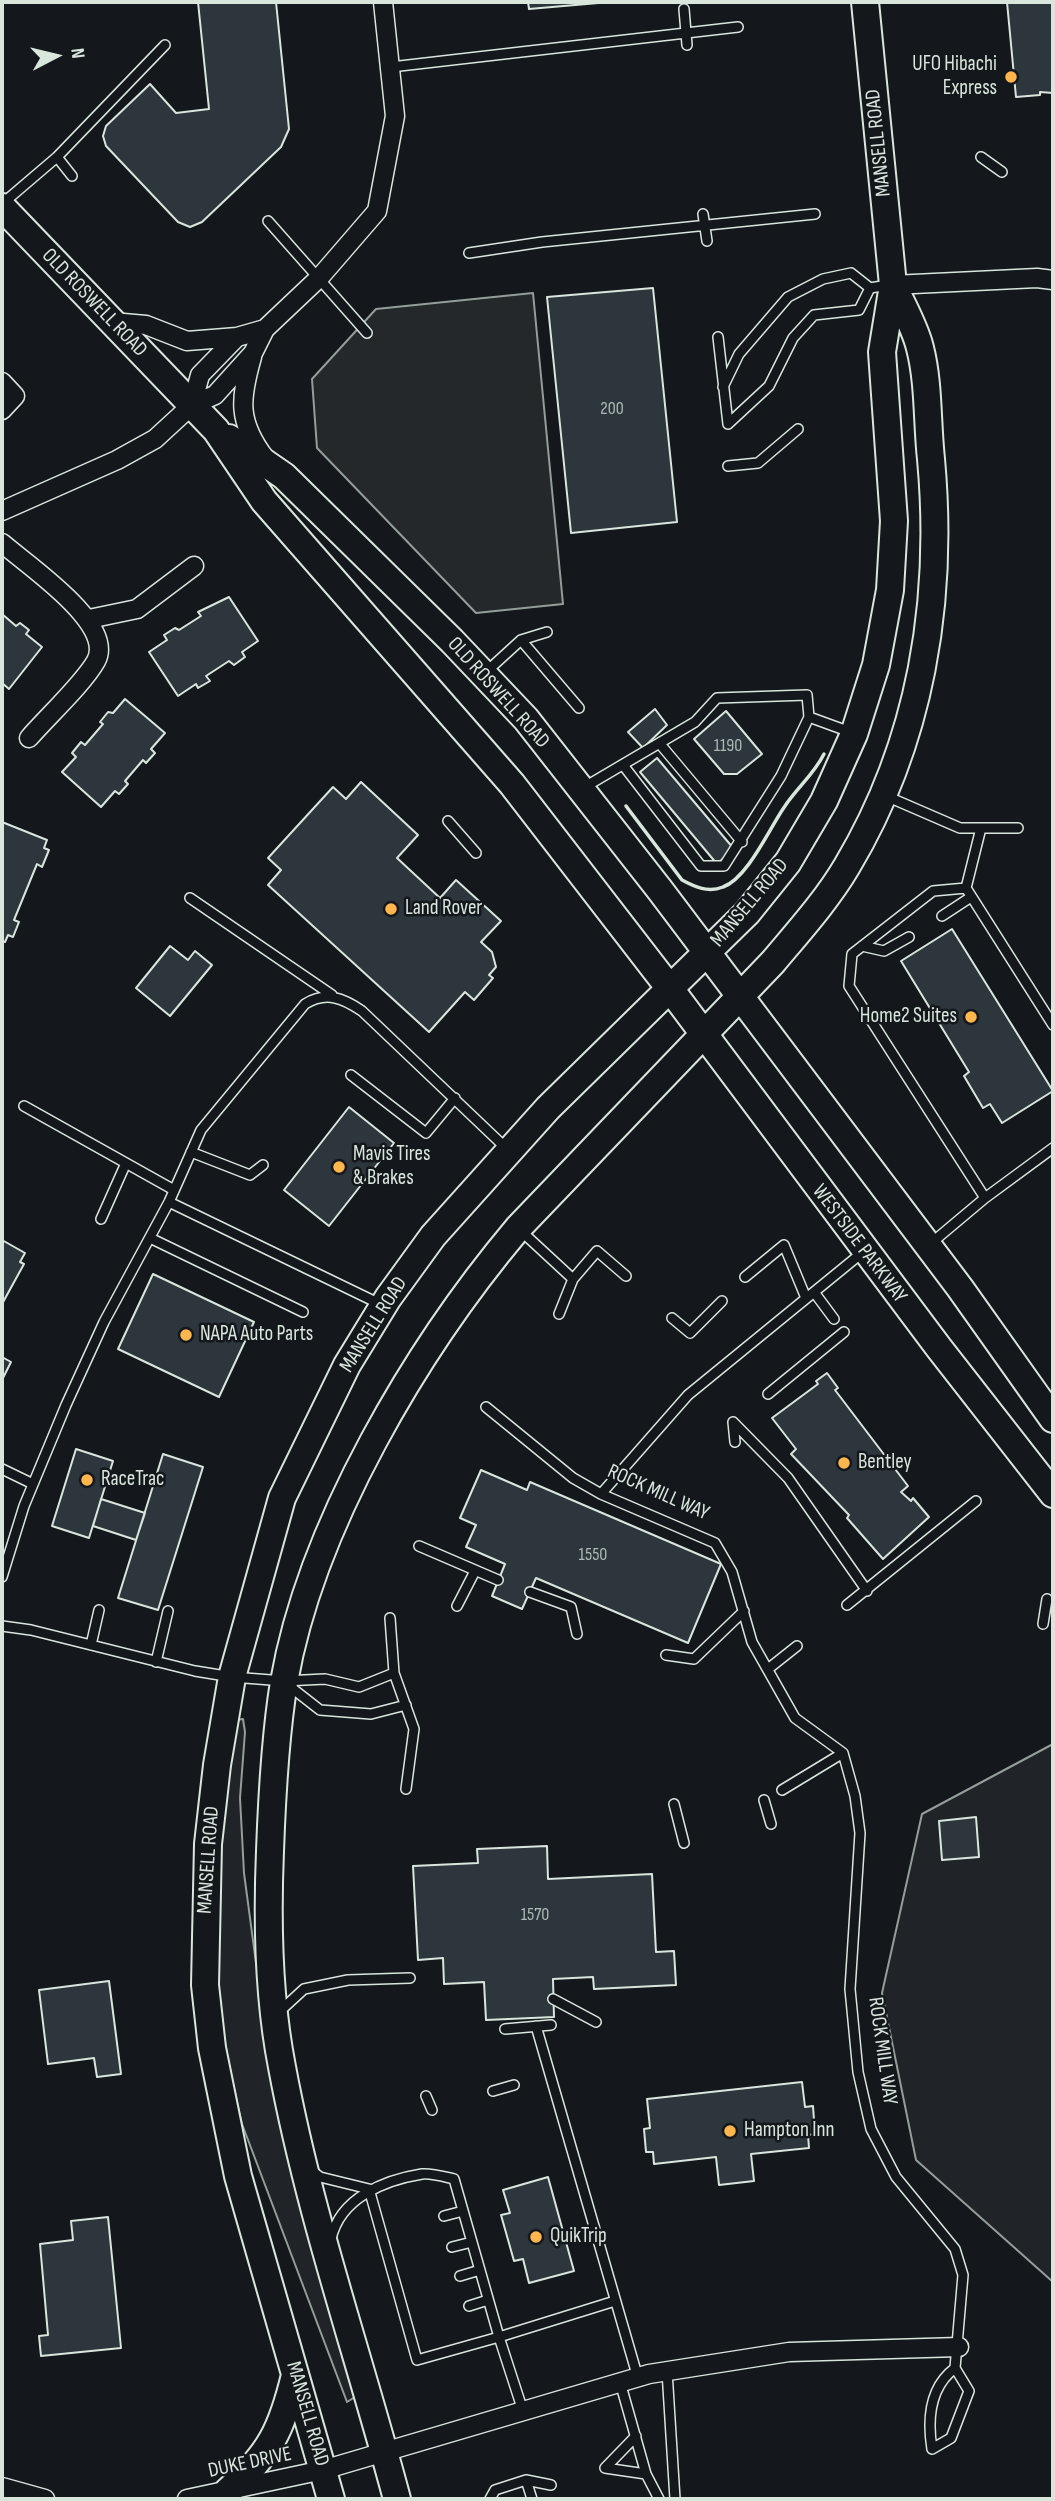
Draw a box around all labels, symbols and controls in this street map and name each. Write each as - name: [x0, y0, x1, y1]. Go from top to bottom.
- north arrow: [21, 21, 91, 91]
- text: N: [65, 47, 89, 60]
- place label: UFO Hibachi Express: [912, 52, 997, 102]
- marker: UFO Hibachi Express: [1003, 69, 1019, 85]
- street label: MANSELL ROAD: [861, 88, 897, 198]
- street label: OLD ROSWELL ROAD: [36, 244, 152, 362]
- house number: 200: [600, 398, 624, 420]
- street label: OLD ROSWELL ROAD: [442, 632, 554, 754]
- house number: 1190: [714, 735, 742, 757]
- street label: MANSELL ROAD: [706, 854, 794, 952]
- place label: Land Rover: [405, 896, 482, 922]
- marker: Land Rover: [383, 901, 399, 917]
- place label: Home2 Suites: [860, 1004, 957, 1030]
- marker: Home2 Suites: [963, 1009, 979, 1025]
- place label: Mavis Tires & Brakes: [353, 1142, 430, 1192]
- marker: Mavis Tires & Brakes: [331, 1159, 347, 1175]
- street label: WESTSIDE PARKWAY: [806, 1180, 912, 1308]
- street label: MANSELL ROAD: [335, 1273, 413, 1377]
- place label: NAPA Auto Parts: [200, 1322, 313, 1348]
- marker: NAPA Auto Parts: [178, 1327, 194, 1343]
- place label: Bentley: [858, 1450, 912, 1476]
- marker: Bentley: [836, 1455, 852, 1471]
- street label: ROCK MILL WAY: [603, 1459, 713, 1527]
- place label: RaceTrac: [101, 1467, 164, 1493]
- marker: RaceTrac: [79, 1472, 95, 1488]
- house number: 1550: [579, 1544, 607, 1566]
- street label: MANSELL ROAD: [193, 1805, 225, 1915]
- house number: 1570: [521, 1904, 549, 1926]
- street label: ROCK MILL WAY: [862, 1995, 902, 2107]
- place label: Hampton Inn: [744, 2118, 834, 2144]
- marker: Hampton Inn: [722, 2123, 738, 2139]
- place label: QuikTrip: [550, 2224, 607, 2250]
- marker: QuikTrip: [528, 2229, 544, 2245]
- street label: MANSELL ROAD: [280, 2359, 334, 2469]
- street label: DUKE DRIVE: [206, 2442, 294, 2484]

